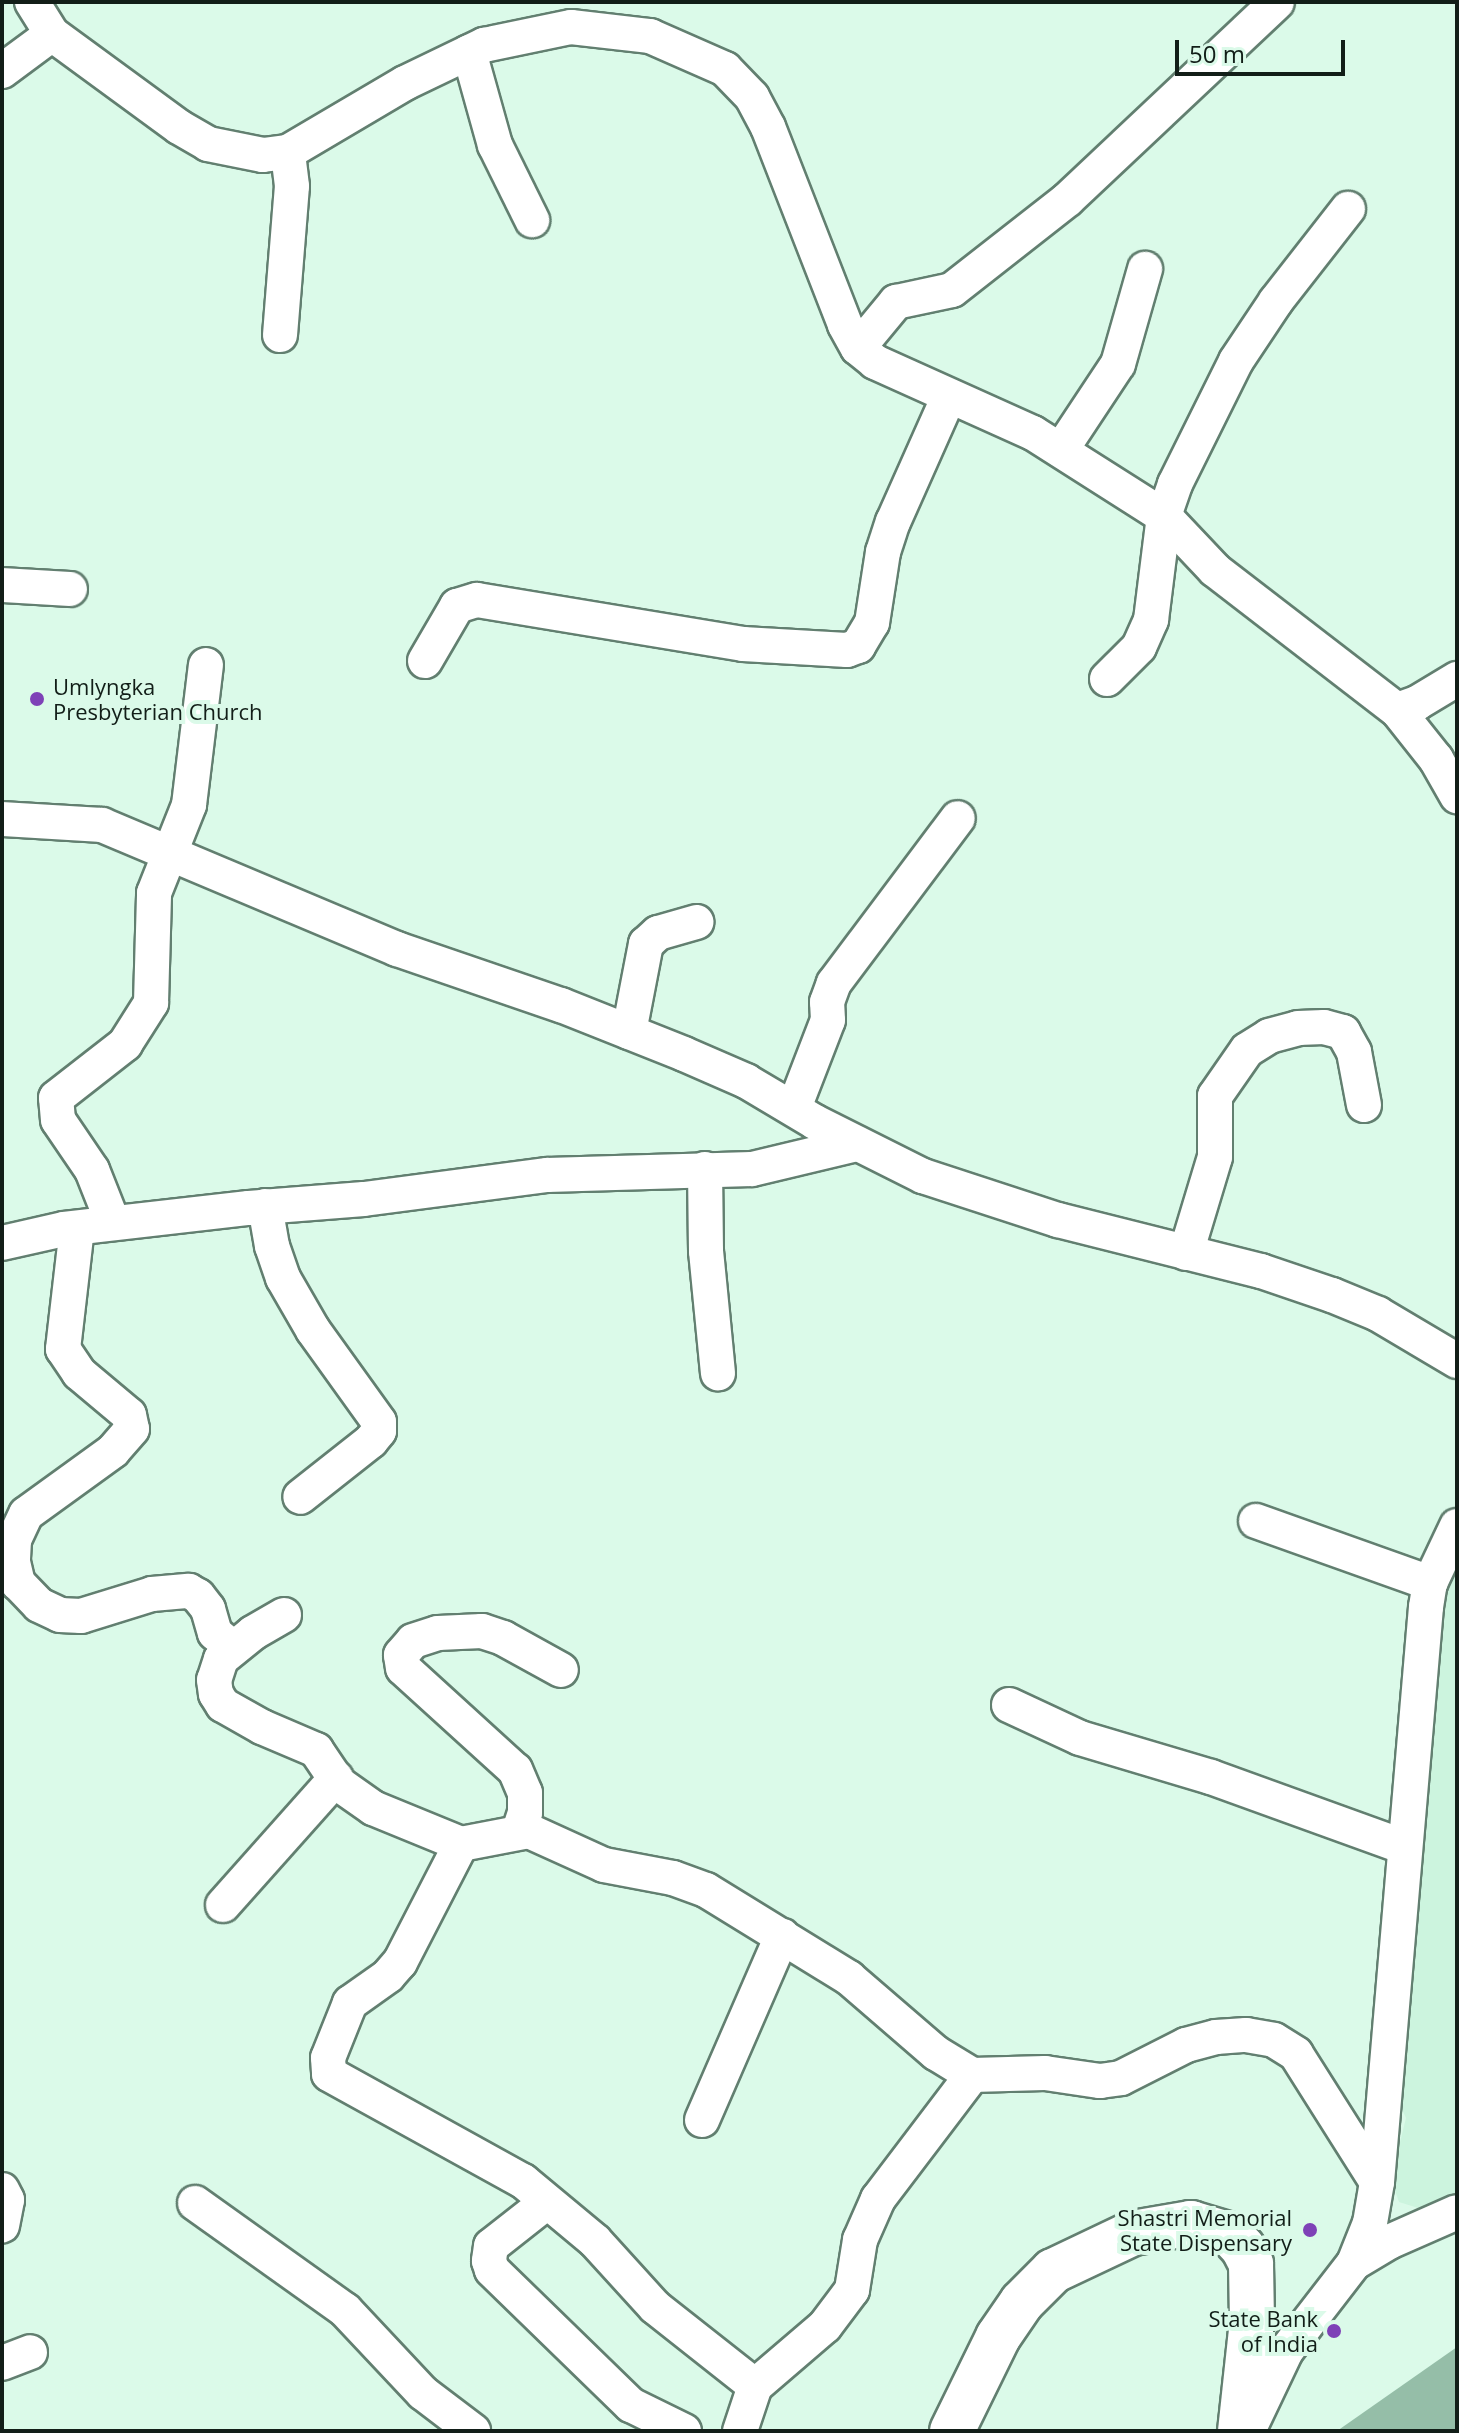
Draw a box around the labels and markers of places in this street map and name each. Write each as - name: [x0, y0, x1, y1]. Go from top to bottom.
- place label: Umlyngka Presbyterian Church: [53, 673, 263, 724]
- marker: Umlyngka Presbyterian Church: [28, 690, 46, 708]
- place label: Shastri Memorial State Dispensary: [1118, 2204, 1292, 2256]
- marker: Shastri Memorial State Dispensary: [1299, 2219, 1321, 2241]
- place label: State Bank of India: [1208, 2305, 1318, 2356]
- marker: State Bank of India: [1325, 2322, 1343, 2340]

